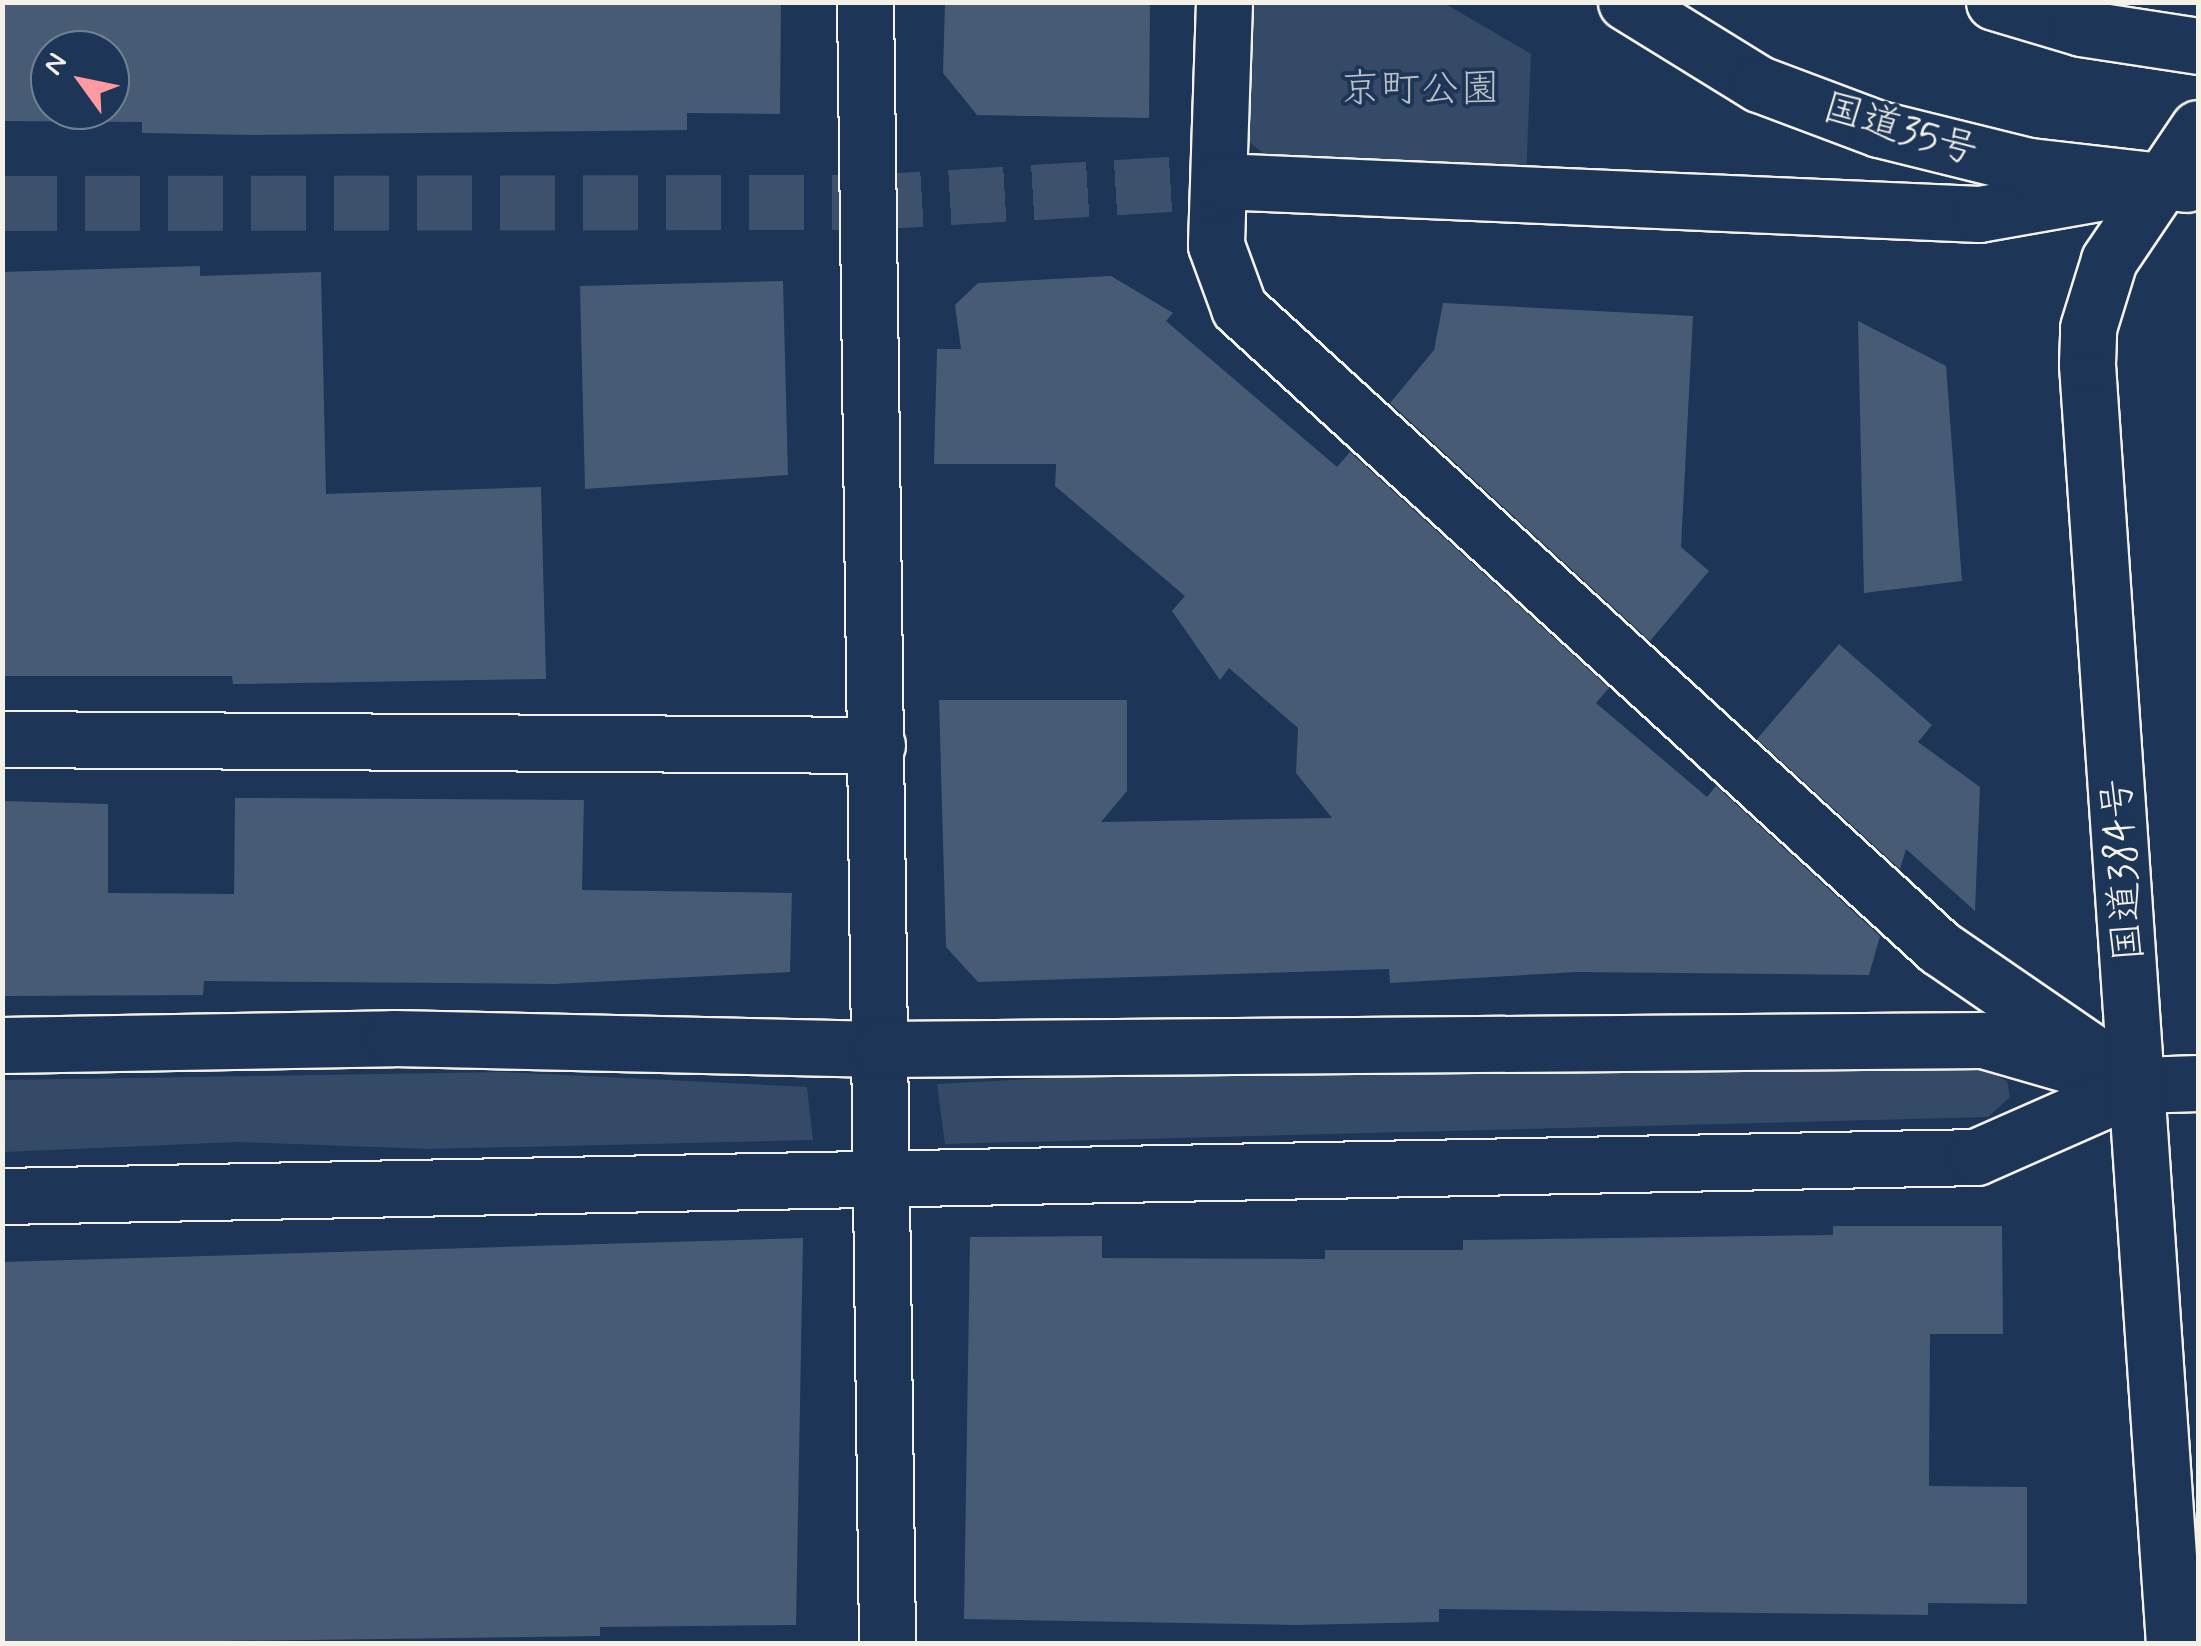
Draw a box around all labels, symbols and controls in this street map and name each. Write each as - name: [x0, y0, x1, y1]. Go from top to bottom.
- north arrow: [30, 30, 130, 130]
- text: N: [36, 47, 77, 82]
- park label: 京町公園: [1340, 66, 1500, 114]
- street label: 国道35号: [1817, 84, 1983, 176]
- street label: 国道384号: [2094, 777, 2154, 963]

